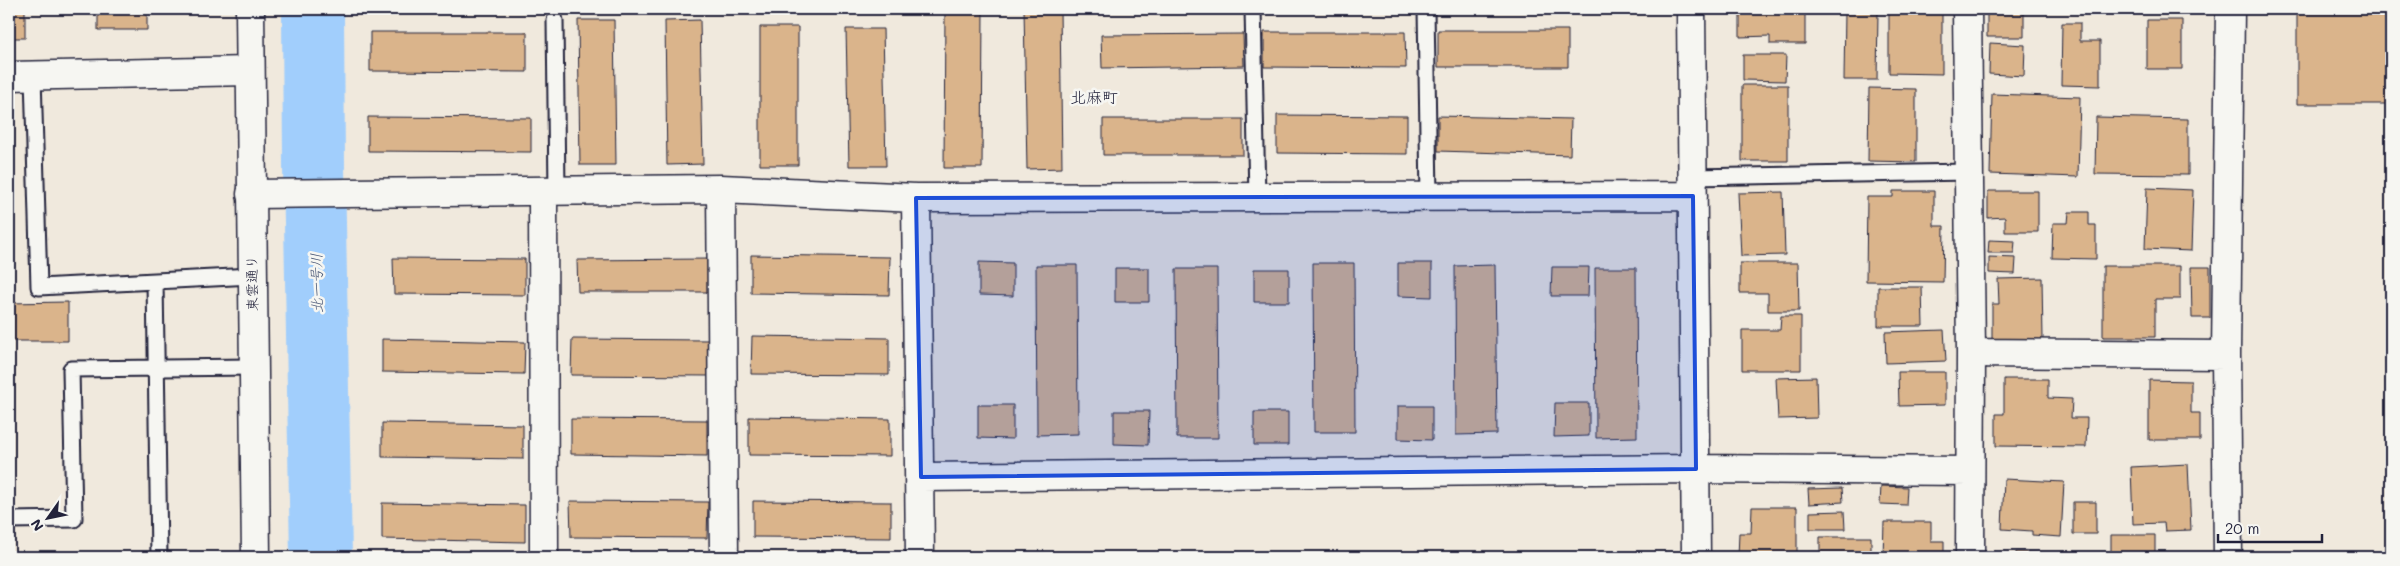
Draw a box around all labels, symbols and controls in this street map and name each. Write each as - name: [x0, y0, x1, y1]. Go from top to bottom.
- district label: 北麻町: [1070, 86, 1118, 107]
- water label: 北一号川: [305, 253, 327, 313]
- street label: 東雲通り: [242, 255, 261, 311]
- north arrow: [22, 494, 72, 544]
- scale bar: [2218, 511, 2321, 543]
- text: N: [26, 516, 48, 535]
- text: 20 m: [2225, 518, 2259, 538]

